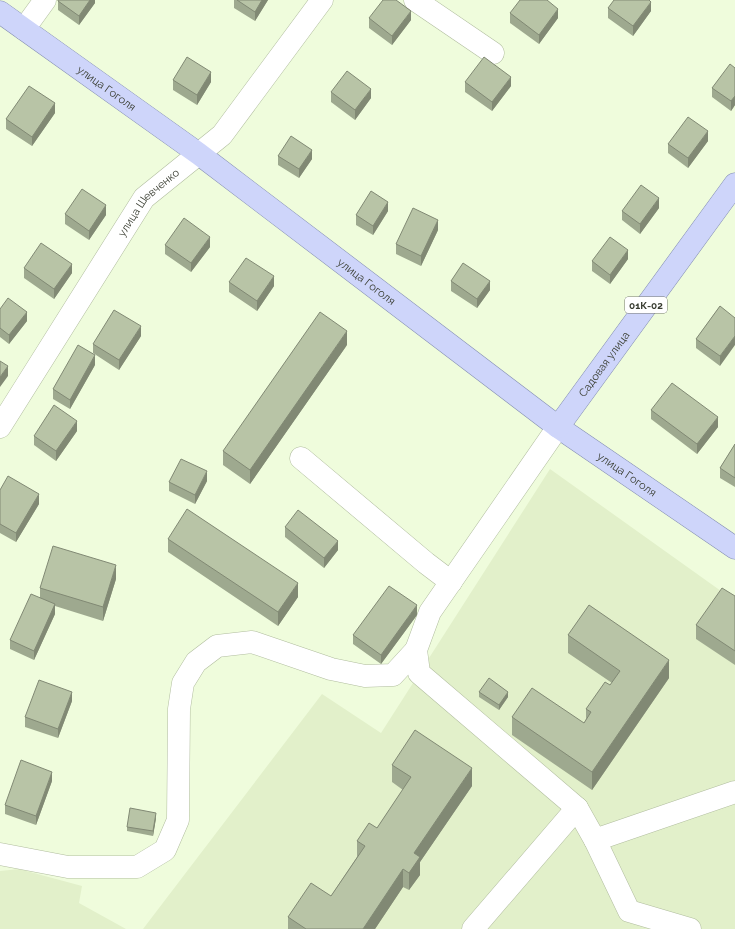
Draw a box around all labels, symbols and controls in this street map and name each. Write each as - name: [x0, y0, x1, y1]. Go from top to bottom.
- street label: улица Гоголя: [75, 63, 139, 113]
- street label: улица Шевченко: [115, 166, 182, 239]
- street label: улица Гоголя: [335, 255, 398, 308]
- road number: 01К-02: [625, 297, 667, 313]
- street label: Садовая улица: [576, 329, 632, 399]
- street label: улица Гоголя: [595, 449, 659, 499]

